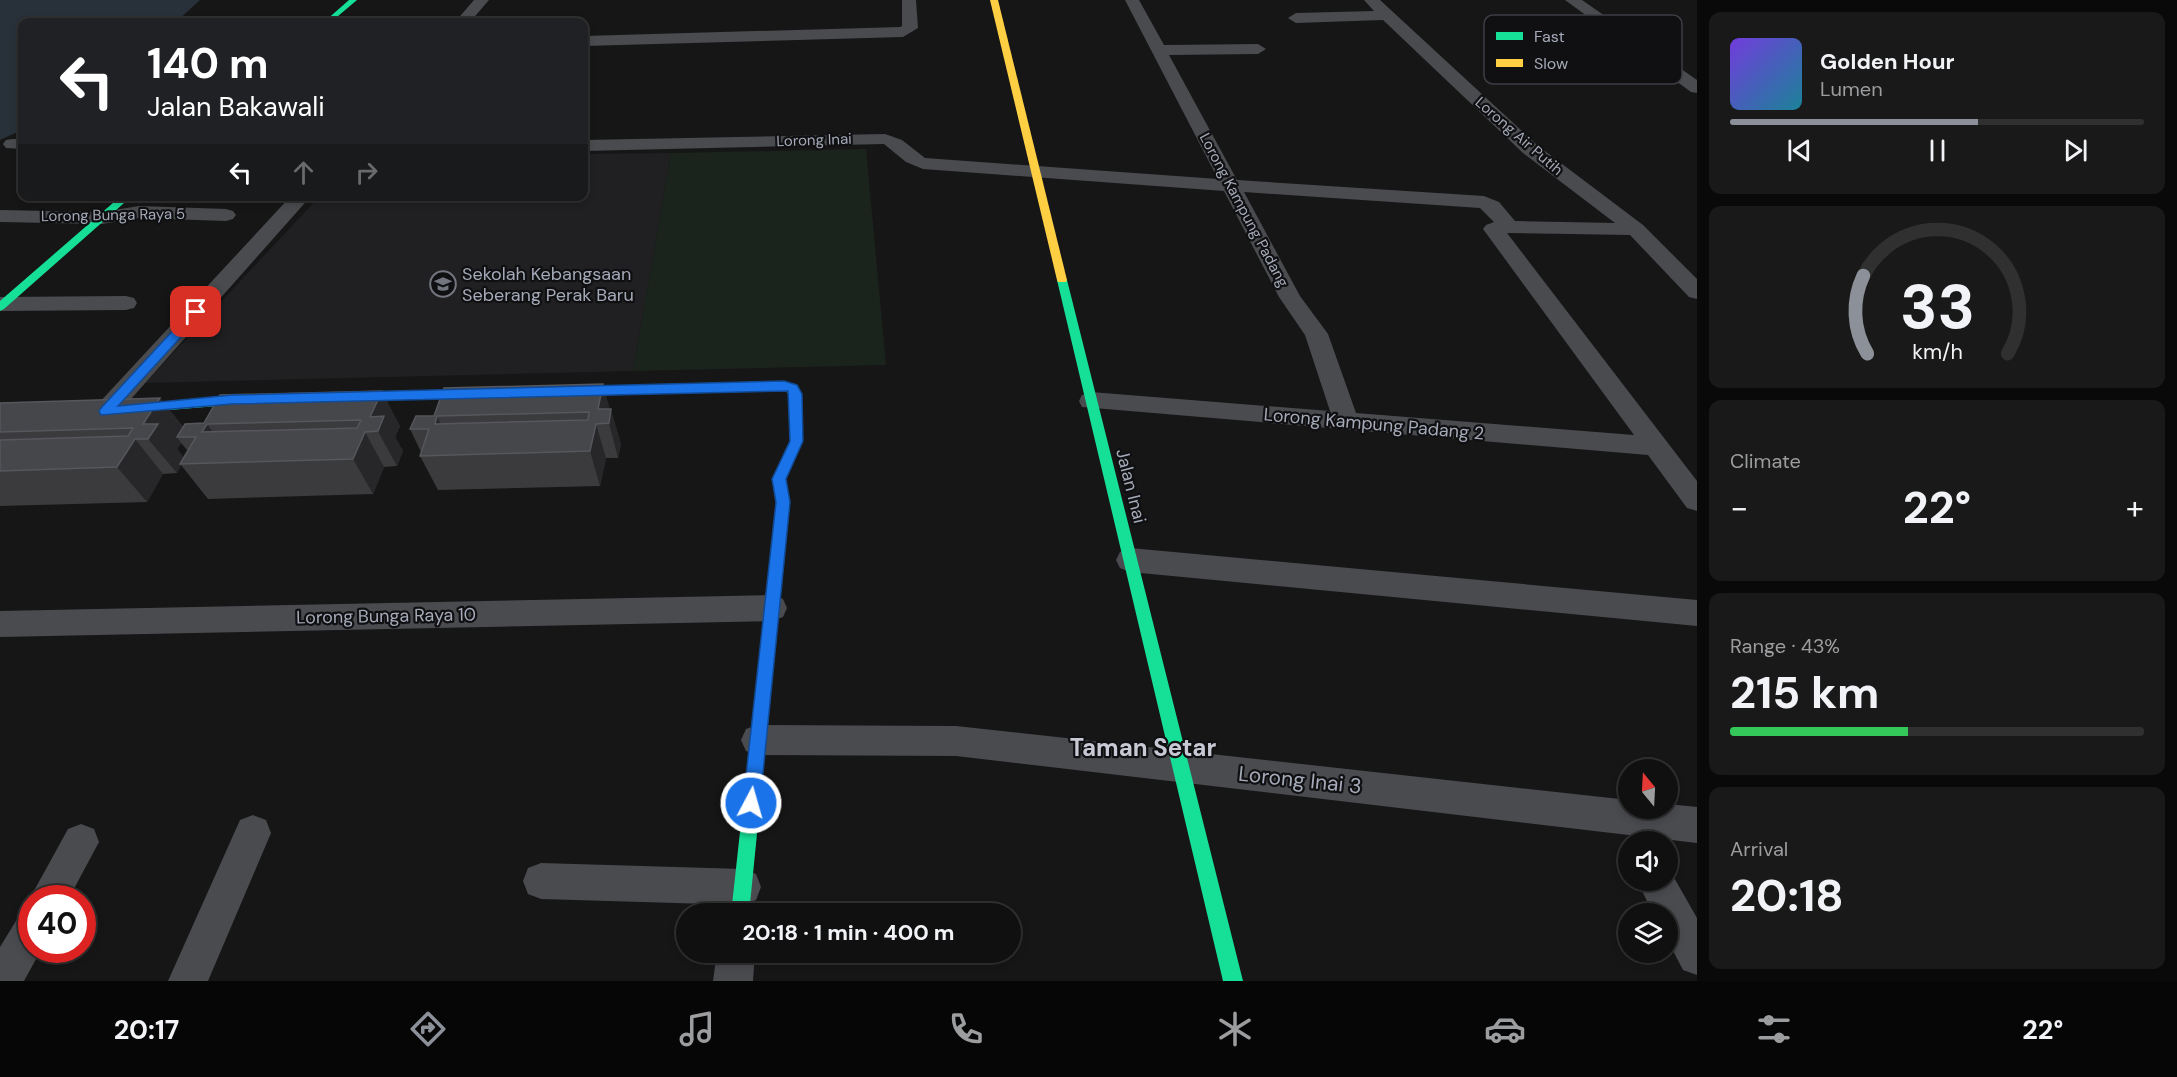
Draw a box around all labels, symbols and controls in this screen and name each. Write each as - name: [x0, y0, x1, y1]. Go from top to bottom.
- legend: [1484, 15, 1682, 84]
- text: Fast: [1534, 26, 1565, 47]
- text: 140 m: [147, 36, 269, 91]
- icon: left: [48, 42, 126, 120]
- text: Golden Hour: [1820, 47, 1955, 76]
- text: Slow: [1534, 53, 1568, 74]
- text: Lumen: [1820, 76, 1883, 102]
- text: Jalan Bakawali: [147, 89, 325, 124]
- street label: Lorong Air Putih: [1471, 92, 1567, 180]
- street label: Lorong Inai: [776, 129, 852, 151]
- street label: Lorong Kampung Padang: [1195, 130, 1293, 290]
- icon: previous: [1783, 134, 1816, 167]
- icon: pause: [1921, 134, 1954, 167]
- icon: next: [2059, 134, 2092, 167]
- icon: left: [224, 156, 257, 189]
- icon: ahead: [287, 156, 320, 189]
- icon: right: [350, 156, 383, 189]
- street label: Lorong Bunga Raya 5: [41, 204, 185, 226]
- place label: Sekolah Kebangsaan Seberang Perak Baru: [462, 262, 634, 307]
- text: 33: [1899, 266, 1975, 347]
- school or university icon: Sekolah Kebangsaan Seberang Perak Baru: [428, 269, 458, 299]
- pin: [170, 286, 221, 337]
- icon: arrive: [179, 295, 212, 328]
- text: km/h: [1912, 338, 1962, 366]
- street label: Lorong Kampung Padang 2: [1263, 402, 1485, 446]
- street label: Jalan Inai: [1110, 446, 1152, 526]
- text: Climate: [1730, 448, 1801, 474]
- text: 22°: [1903, 478, 1971, 537]
- text: −: [1730, 486, 1748, 529]
- text: +: [2126, 486, 2144, 529]
- street label: Lorong Bunga Raya 10: [296, 602, 476, 630]
- text: Range · 43%: [1730, 633, 1840, 659]
- text: 215 km: [1730, 663, 1879, 722]
- district label: Taman Setar: [1070, 732, 1216, 763]
- north arrow: [1618, 759, 1678, 819]
- map controls: [1618, 759, 1678, 963]
- street label: Lorong Inai 3: [1237, 760, 1363, 800]
- position arrow: [719, 771, 783, 835]
- button: sound: [1618, 831, 1678, 891]
- text: Arrival: [1730, 836, 1788, 862]
- text: 20:18: [1730, 866, 1844, 925]
- speed limit sign: 40: [18, 885, 96, 963]
- button: layers: [1618, 903, 1678, 963]
- text: 20:18 · 1 min · 400 m: [742, 918, 955, 947]
- icon: directions: [407, 1008, 449, 1050]
- icon: music: [676, 1008, 718, 1050]
- icon: phone: [945, 1008, 987, 1050]
- icon: climate: [1214, 1008, 1256, 1050]
- icon: car: [1484, 1008, 1526, 1050]
- icon: filters: [1753, 1008, 1795, 1050]
- text: 20:17: [114, 1012, 179, 1047]
- text: 22°: [2022, 1012, 2063, 1047]

